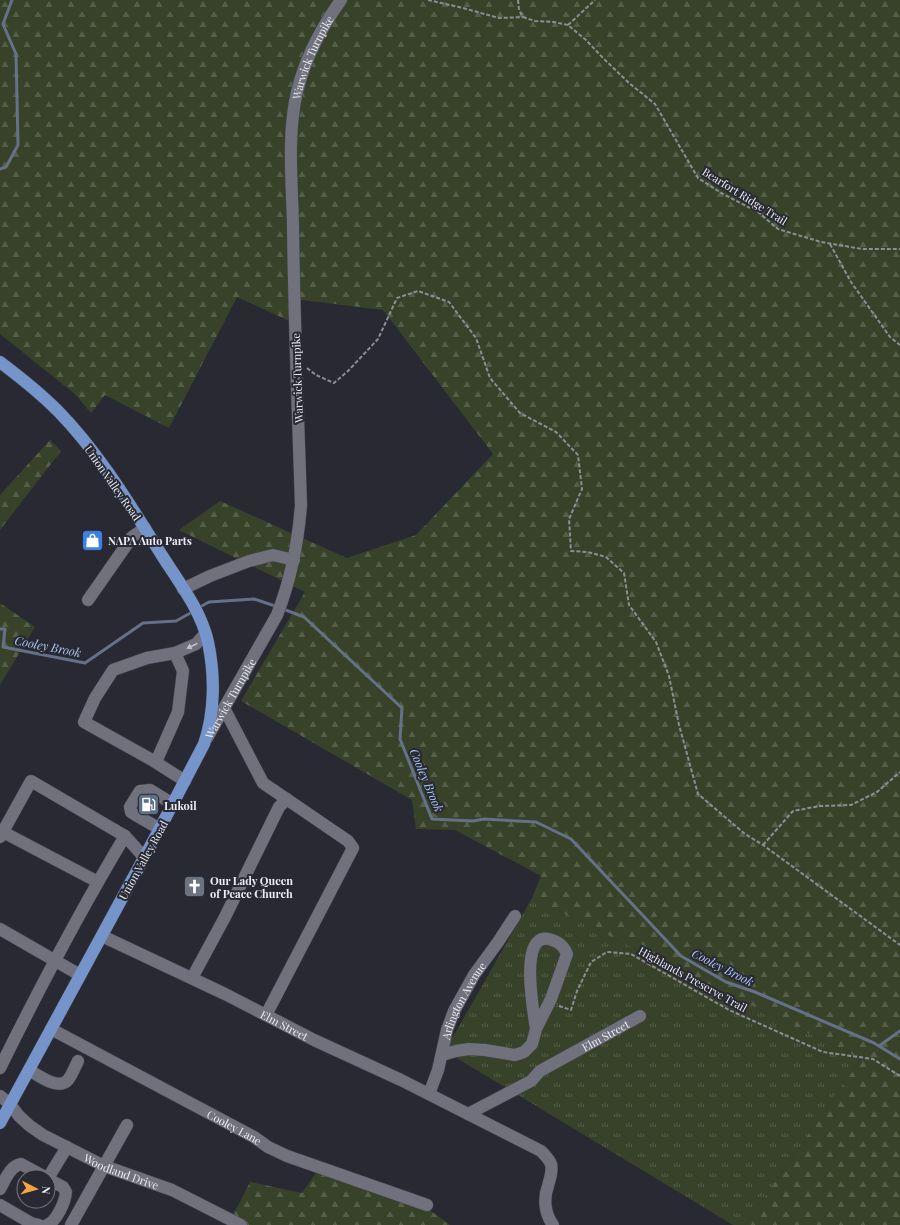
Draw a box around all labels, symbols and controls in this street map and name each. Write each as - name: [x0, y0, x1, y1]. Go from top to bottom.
- street label: Warwick Turnpike: [288, 12, 337, 102]
- street label: Bearfort Ridge Trail: [700, 164, 790, 228]
- street label: Warwick Turnpike: [288, 332, 306, 424]
- street label: Union Valley Road: [81, 442, 145, 524]
- shop icon: NAPA Auto Parts: [80, 527, 106, 553]
- place label: NAPA Auto Parts: [108, 533, 192, 548]
- water label: Cooley Brook: [13, 632, 83, 660]
- one-way arrow: [186, 643, 197, 649]
- street label: Warwick Turnpike: [200, 655, 259, 742]
- water label: Cooley Brook: [406, 746, 448, 814]
- fuel station icon: Lukoil: [135, 792, 161, 818]
- place label: Lukoil: [164, 798, 197, 813]
- street label: Union Valley Road: [115, 817, 171, 902]
- church icon: Our Lady Queen of Peace Church: [182, 873, 208, 899]
- place label: Our Lady Queen of Peace Church: [210, 873, 293, 901]
- street label: Highlands Preserve Trail: [636, 943, 750, 1015]
- water label: Cooley Brook: [689, 945, 757, 989]
- street label: Arlington Avenue: [437, 958, 489, 1042]
- street label: Elm Street: [258, 1006, 311, 1043]
- street label: Elm Street: [579, 1016, 632, 1054]
- street label: Cooley Lane: [205, 1106, 265, 1148]
- street label: Woodland Drive: [81, 1149, 161, 1192]
- north arrow: [16, 1169, 56, 1209]
- text: N: [39, 1185, 54, 1195]

